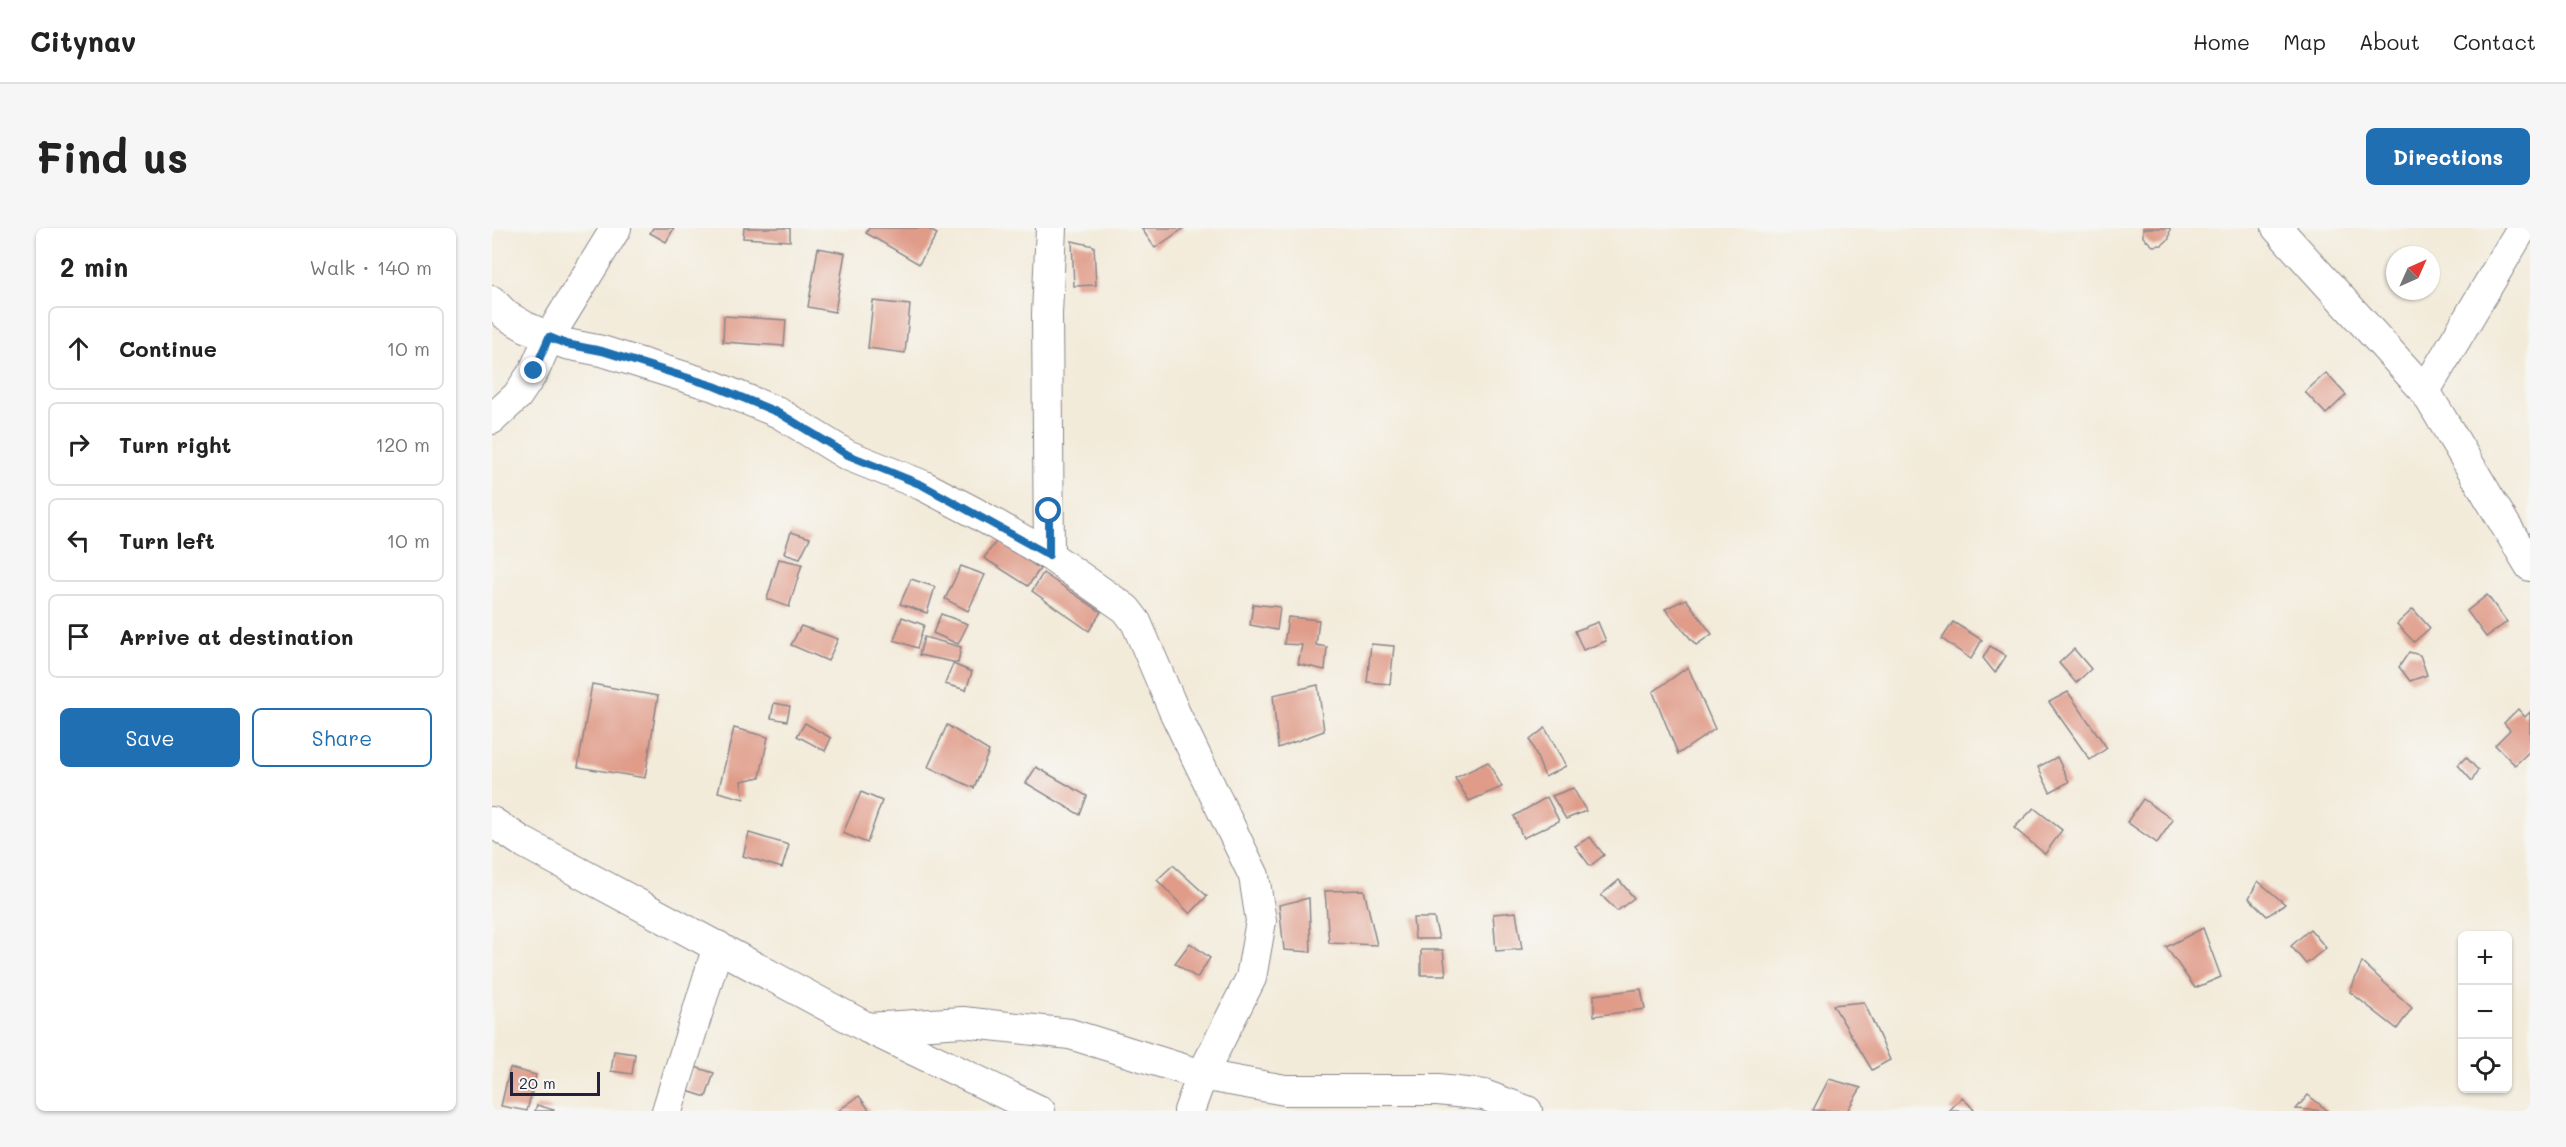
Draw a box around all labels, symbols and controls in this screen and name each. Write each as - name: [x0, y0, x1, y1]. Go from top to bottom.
- text: Citynav: [30, 23, 136, 59]
- text: Home: [2193, 28, 2250, 55]
- text: Map: [2283, 28, 2326, 55]
- text: About: [2359, 28, 2420, 55]
- text: Contact: [2453, 28, 2536, 55]
- button: Directions: [2366, 128, 2530, 185]
- text: Find us: [36, 129, 188, 184]
- north arrow: [2386, 246, 2440, 300]
- text: 2 min: [60, 250, 128, 284]
- text: Walk · 140 m: [309, 254, 432, 280]
- icon: ahead: [62, 332, 95, 365]
- text: Continue: [119, 334, 217, 363]
- text: 10 m: [386, 335, 430, 361]
- route end: [520, 357, 546, 383]
- icon: right: [62, 428, 95, 461]
- text: Turn right: [119, 430, 231, 459]
- text: 120 m: [375, 431, 430, 457]
- route start: [1035, 497, 1061, 523]
- icon: left: [62, 524, 95, 557]
- text: Turn left: [119, 526, 215, 555]
- text: 10 m: [386, 527, 430, 553]
- icon: arrive: [62, 620, 95, 653]
- text: Arrive at destination: [119, 622, 354, 651]
- button: Save: [60, 708, 240, 767]
- button: Share: [252, 708, 432, 767]
- map controls: [2458, 931, 2512, 1093]
- button: +: [2458, 931, 2512, 985]
- button: −: [2458, 985, 2512, 1039]
- button: locate: [2458, 1039, 2512, 1093]
- scale bar: [510, 1069, 600, 1096]
- text: 20 m: [519, 1072, 556, 1093]

